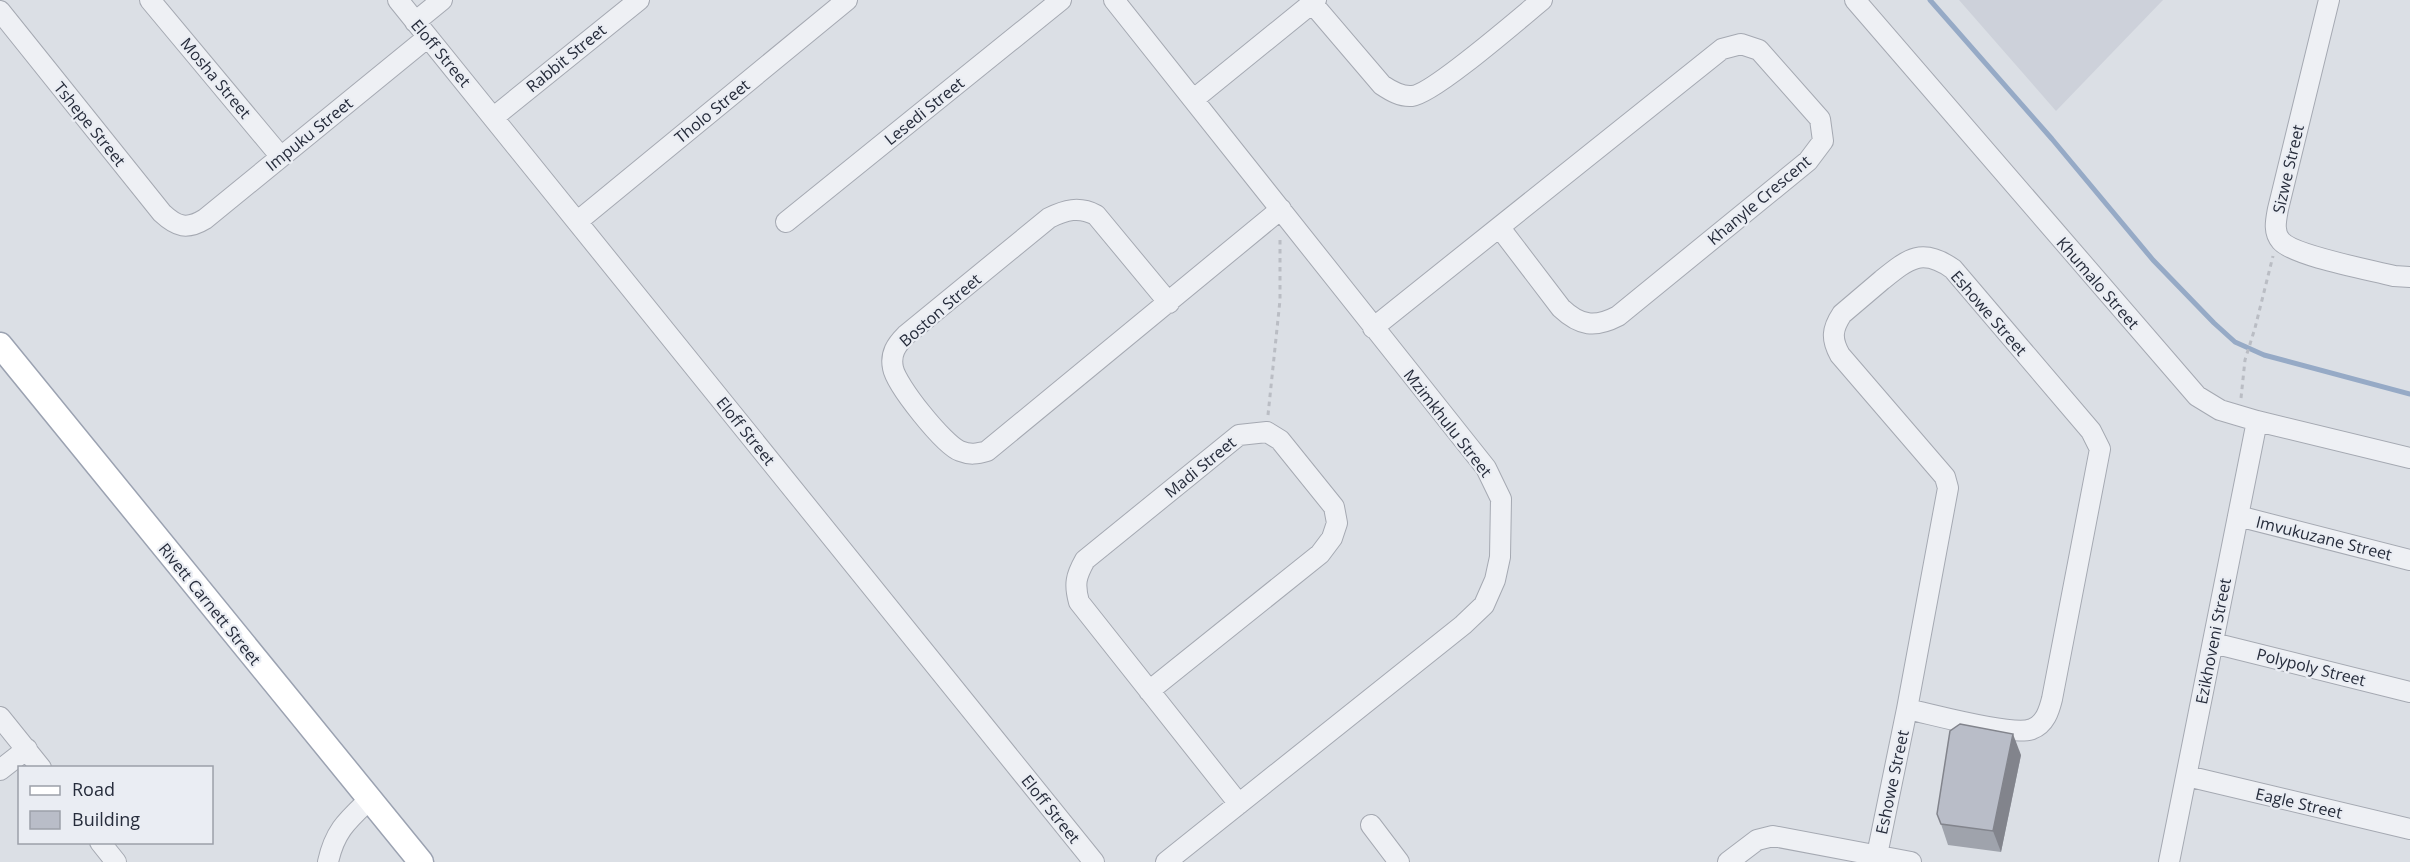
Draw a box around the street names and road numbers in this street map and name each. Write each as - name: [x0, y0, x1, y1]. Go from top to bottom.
- street label: Eloff Street: [406, 14, 476, 92]
- street label: Rabbit Street: [521, 19, 611, 97]
- street label: Mosha Street: [176, 33, 256, 123]
- street label: Lesedi Street: [880, 72, 969, 150]
- street label: Tholo Street: [670, 74, 754, 148]
- street label: Tshepe Street: [49, 77, 131, 171]
- street label: Impuku Street: [261, 92, 357, 176]
- street label: Sizwe Street: [2267, 122, 2309, 216]
- street label: Khanyle Crescent: [1703, 150, 1816, 250]
- street label: Khumalo Street: [2052, 232, 2144, 334]
- street label: Eshowe Street: [1946, 266, 2032, 361]
- street label: Boston Street: [894, 268, 986, 352]
- street label: Mzimkhulu Street: [1399, 364, 1497, 482]
- street label: Eloff Street: [712, 392, 781, 470]
- street label: Madi Street: [1160, 431, 1241, 503]
- street label: Imvukuzane Street: [2254, 510, 2395, 566]
- street label: Rivett Carnett Street: [154, 538, 266, 670]
- street label: Ezikhoveni Street: [2190, 576, 2236, 706]
- street label: Polypoly Street: [2254, 643, 2368, 691]
- street label: Eshowe Street: [1870, 727, 1914, 836]
- street label: Eloff Street: [1017, 770, 1086, 848]
- street label: Eagle Street: [2253, 782, 2345, 824]

